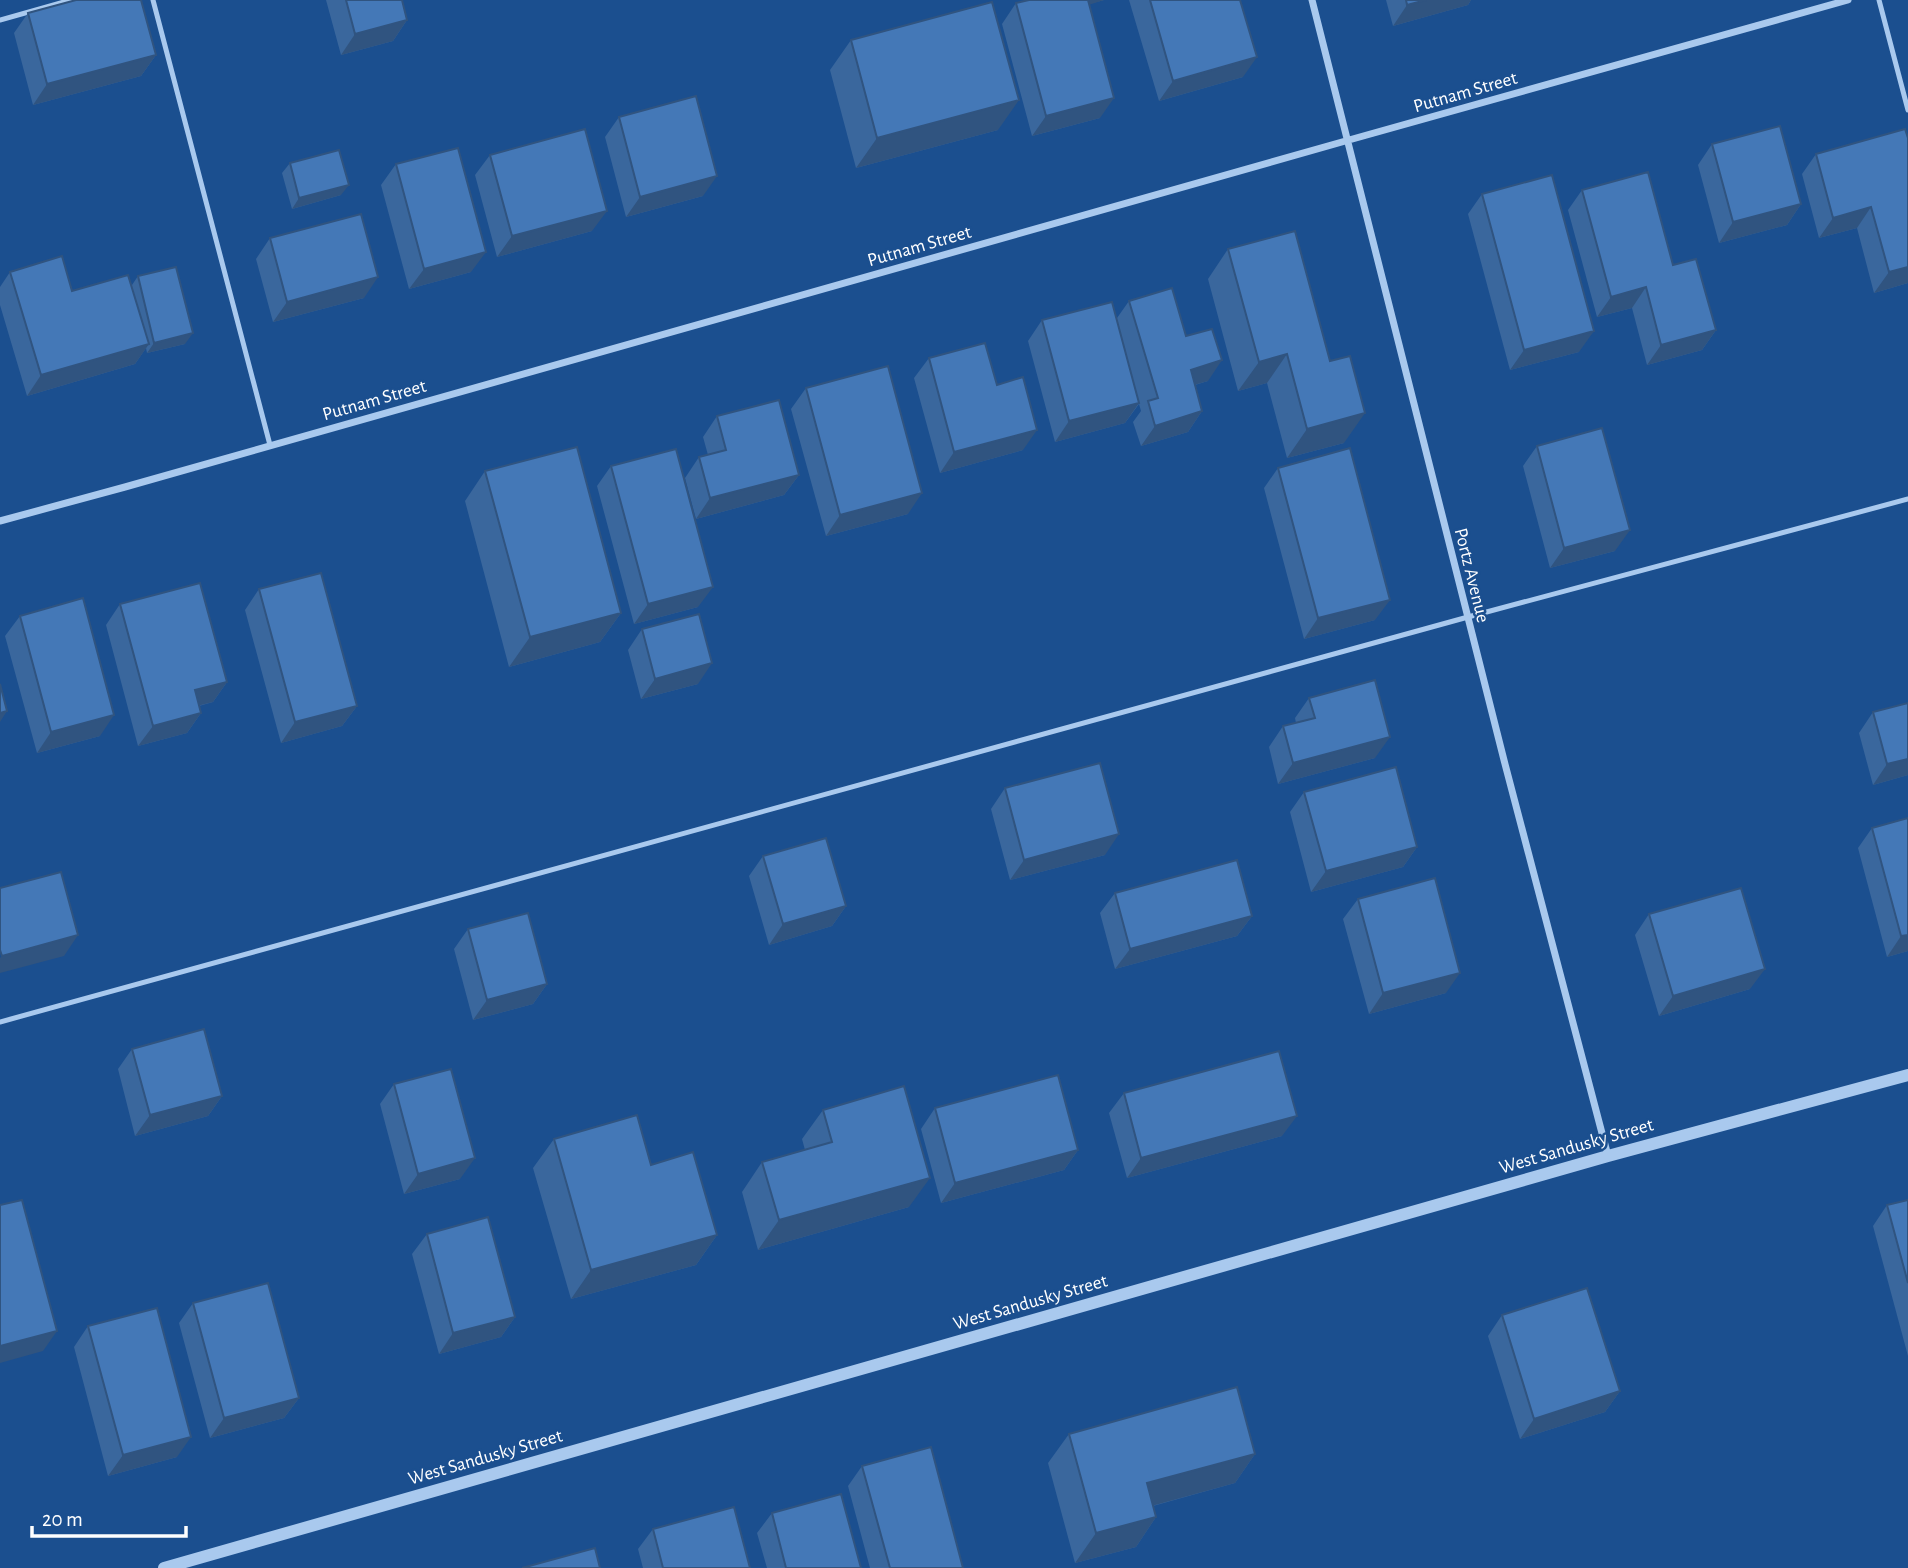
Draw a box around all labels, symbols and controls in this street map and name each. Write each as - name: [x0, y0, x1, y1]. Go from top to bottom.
- street label: Putnam Street: [1411, 69, 1519, 116]
- street label: Putnam Street: [865, 223, 973, 270]
- street label: Putnam Street: [320, 377, 428, 424]
- street label: Portz Avenue: [1451, 526, 1492, 625]
- street label: West Sandusky Street: [1497, 1115, 1656, 1178]
- street label: West Sandusky Street: [951, 1271, 1110, 1334]
- street label: West Sandusky Street: [406, 1426, 565, 1489]
- scale bar: [32, 1494, 186, 1538]
- text: 20 m: [42, 1509, 83, 1530]

